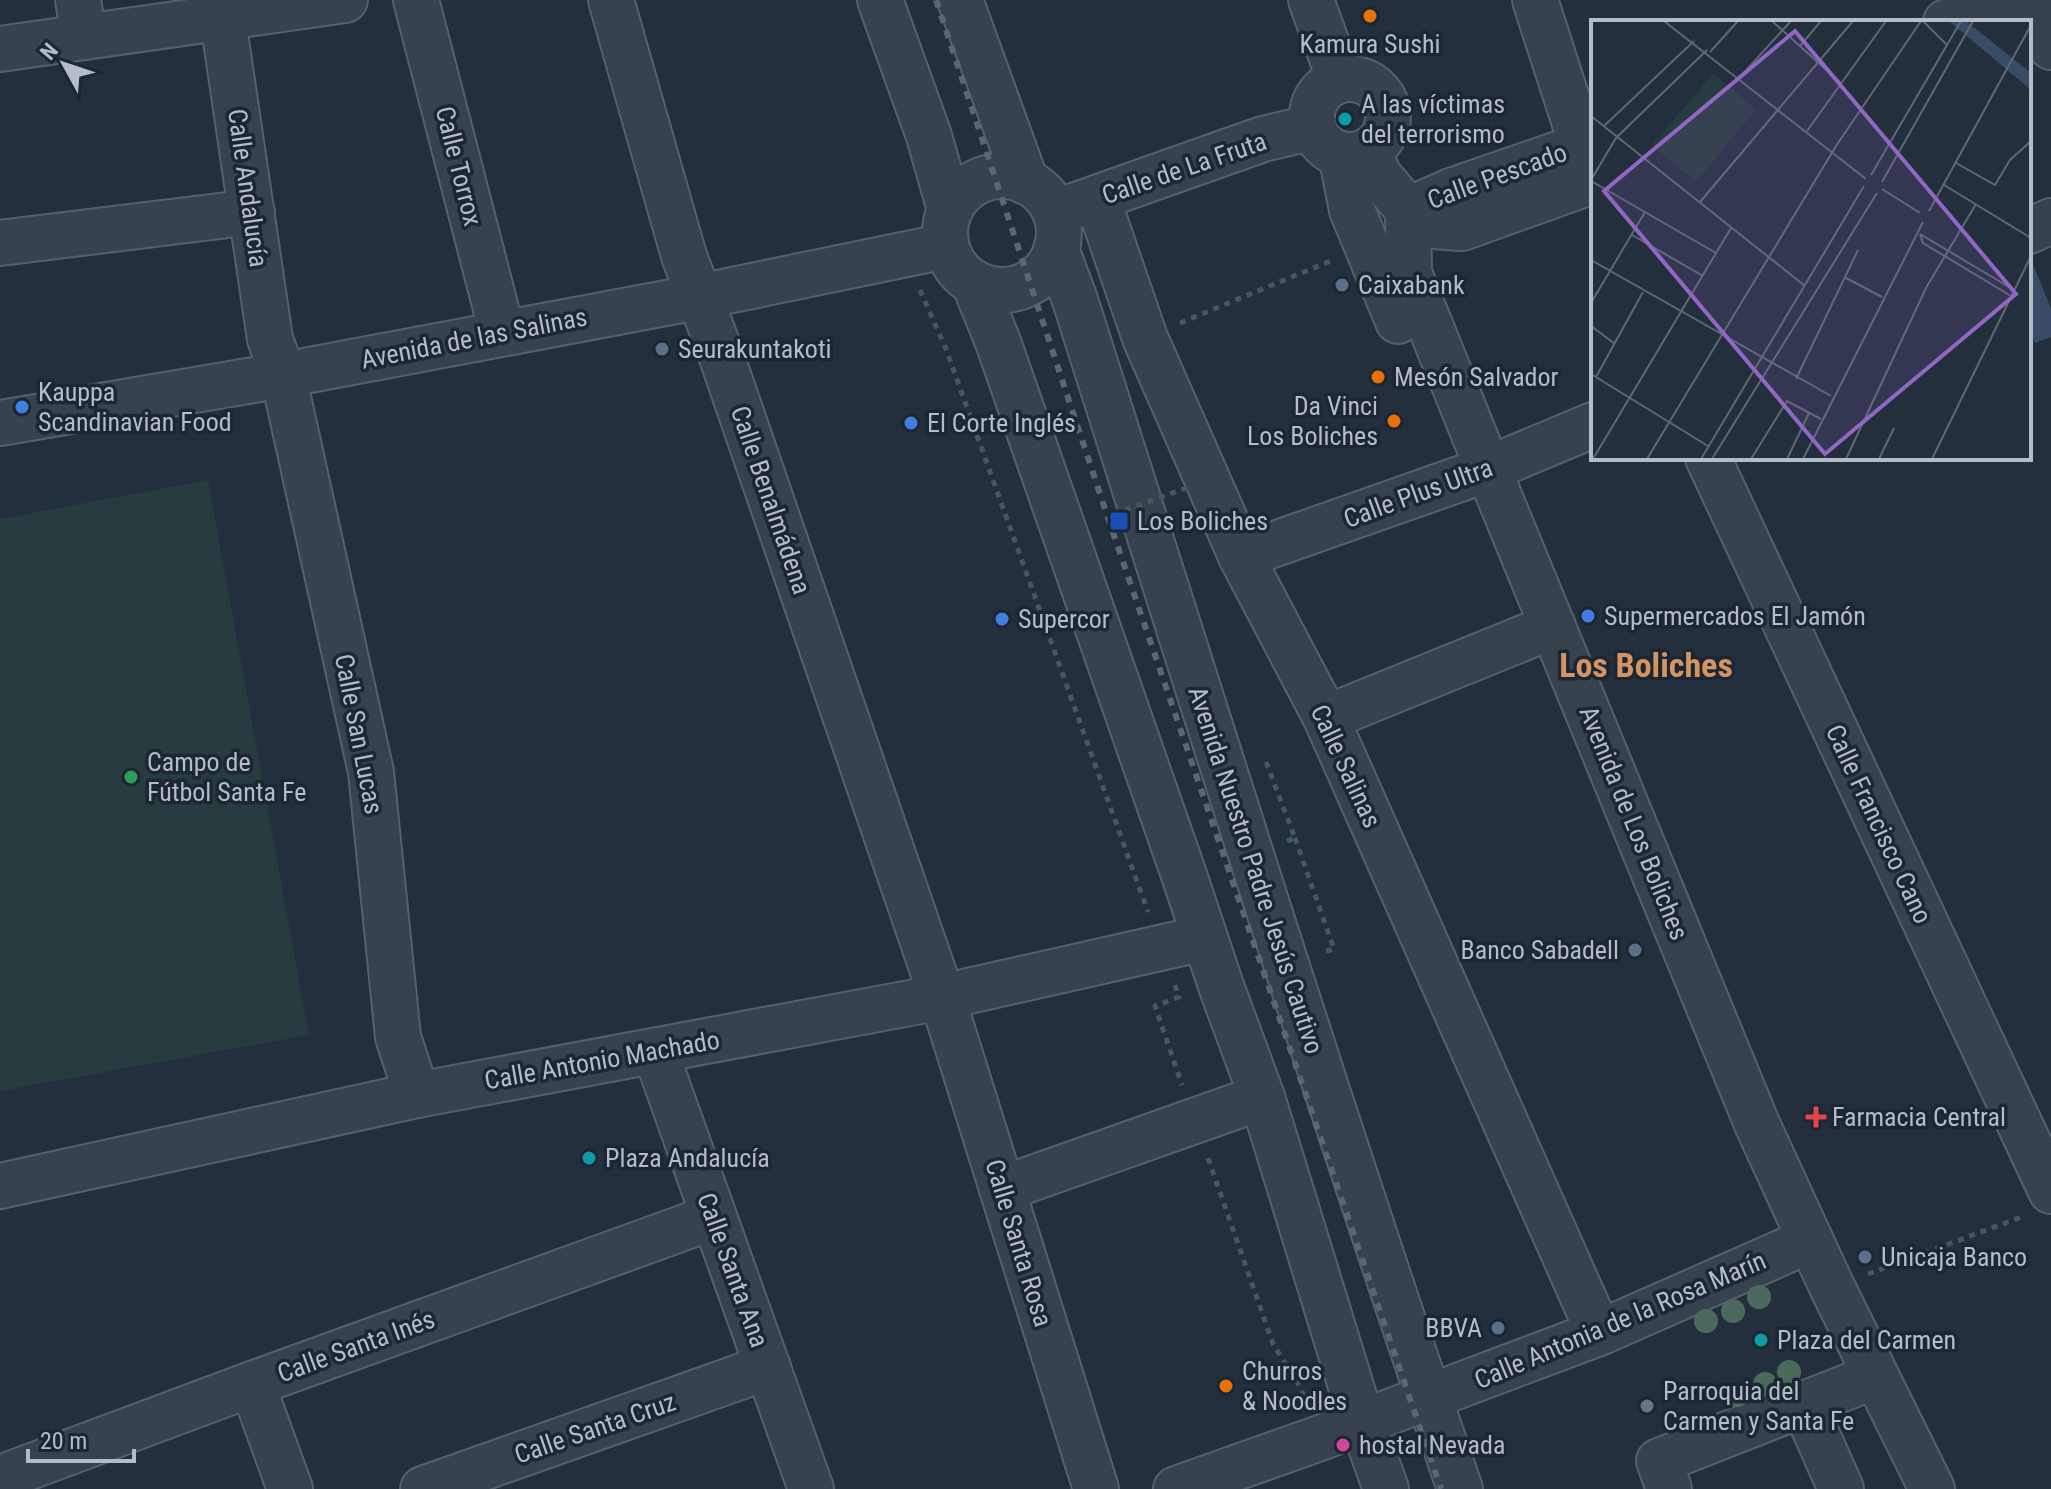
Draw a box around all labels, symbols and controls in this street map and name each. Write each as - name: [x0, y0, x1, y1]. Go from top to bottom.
- marker: Kamura Sushi: [1361, 7, 1379, 25]
- inset map: [1591, 20, 2031, 460]
- north arrow: [24, 24, 104, 104]
- place label: Kamura Sushi: [1299, 29, 1441, 59]
- text: N: [35, 38, 63, 65]
- place label: A las víctimas del terrorismo: [1361, 89, 1505, 149]
- street label: Calle Torrox: [430, 103, 488, 229]
- street label: Calle Andalucía: [222, 107, 274, 269]
- marker: A las víctimas del terrorismo: [1336, 110, 1354, 128]
- street label: Calle de La Fruta: [1098, 126, 1270, 210]
- street label: Calle Pescado: [1423, 137, 1571, 215]
- place label: Caixabank: [1358, 270, 1465, 300]
- marker: Caixabank: [1333, 276, 1351, 294]
- street label: Avenida de las Salinas: [359, 301, 589, 375]
- place label: Seurakuntakoti: [678, 334, 832, 364]
- marker: Seurakuntakoti: [653, 340, 671, 358]
- place label: Mesón Salvador: [1394, 362, 1559, 392]
- marker: Mesón Salvador: [1369, 368, 1387, 386]
- place label: Kauppa Scandinavian Food: [38, 377, 232, 437]
- place label: Da Vinci Los Boliches: [1247, 391, 1378, 451]
- marker: Kauppa Scandinavian Food: [13, 398, 31, 416]
- street label: Calle Benalmádena: [725, 402, 817, 598]
- place label: El Corte Inglés: [927, 408, 1076, 438]
- marker: Da Vinci Los Boliches: [1385, 412, 1403, 430]
- marker: El Corte Inglés: [902, 414, 920, 432]
- street label: Calle Plus Ultra: [1339, 452, 1497, 534]
- place label: Los Boliches: [1137, 506, 1268, 536]
- marker: Los Boliches: [1108, 510, 1130, 532]
- place label: Supermercados El Jamón: [1604, 601, 1866, 631]
- place label: Supercor: [1018, 604, 1110, 634]
- marker: Supermercados El Jamón: [1579, 607, 1597, 625]
- marker: Supercor: [993, 610, 1011, 628]
- district label: Los Boliches: [1559, 645, 1733, 685]
- street label: Calle San Lucas: [329, 651, 389, 817]
- street label: Avenida Nuestro Padre Jesús Cautivo: [1182, 683, 1330, 1057]
- street label: Calle Salinas: [1304, 700, 1388, 832]
- street label: Avenida de Los Boliches: [1573, 702, 1695, 944]
- street label: Calle Francisco Cano: [1820, 720, 1938, 928]
- place label: Campo de Fútbol Santa Fe: [147, 747, 306, 807]
- marker: Campo de Fútbol Santa Fe: [122, 768, 140, 786]
- place label: Banco Sabadell: [1460, 935, 1619, 965]
- marker: Banco Sabadell: [1626, 941, 1644, 959]
- street label: Calle Antonio Machado: [482, 1025, 722, 1095]
- place label: Farmacia Central: [1832, 1102, 2006, 1132]
- marker: Farmacia Central: [1807, 1108, 1825, 1126]
- place label: Plaza Andalucía: [605, 1143, 770, 1173]
- marker: Plaza Andalucía: [580, 1149, 598, 1167]
- street label: Calle Santa Rosa: [979, 1156, 1059, 1330]
- street label: Calle Santa Ana: [691, 1189, 775, 1351]
- place label: Unicaja Banco: [1881, 1242, 2027, 1272]
- street label: Calle Antonia de la Rosa Marín: [1470, 1245, 1770, 1395]
- marker: Unicaja Banco: [1856, 1248, 1874, 1266]
- street label: Calle Santa Inés: [273, 1304, 439, 1388]
- place label: BBVA: [1425, 1313, 1482, 1343]
- marker: BBVA: [1489, 1319, 1507, 1337]
- place label: Plaza del Carmen: [1777, 1325, 1956, 1355]
- marker: Plaza del Carmen: [1752, 1331, 1770, 1349]
- place label: Churros & Noodles: [1242, 1356, 1347, 1416]
- place label: Parroquia del Carmen y Santa Fe: [1663, 1376, 1854, 1436]
- marker: Churros & Noodles: [1217, 1377, 1235, 1395]
- street label: Calle Santa Cruz: [510, 1386, 680, 1470]
- marker: Parroquia del Carmen y Santa Fe: [1638, 1397, 1656, 1415]
- scale bar: [28, 1413, 134, 1463]
- text: 20 m: [40, 1427, 87, 1455]
- place label: hostal Nevada: [1359, 1430, 1505, 1460]
- marker: hostal Nevada: [1334, 1436, 1352, 1454]

